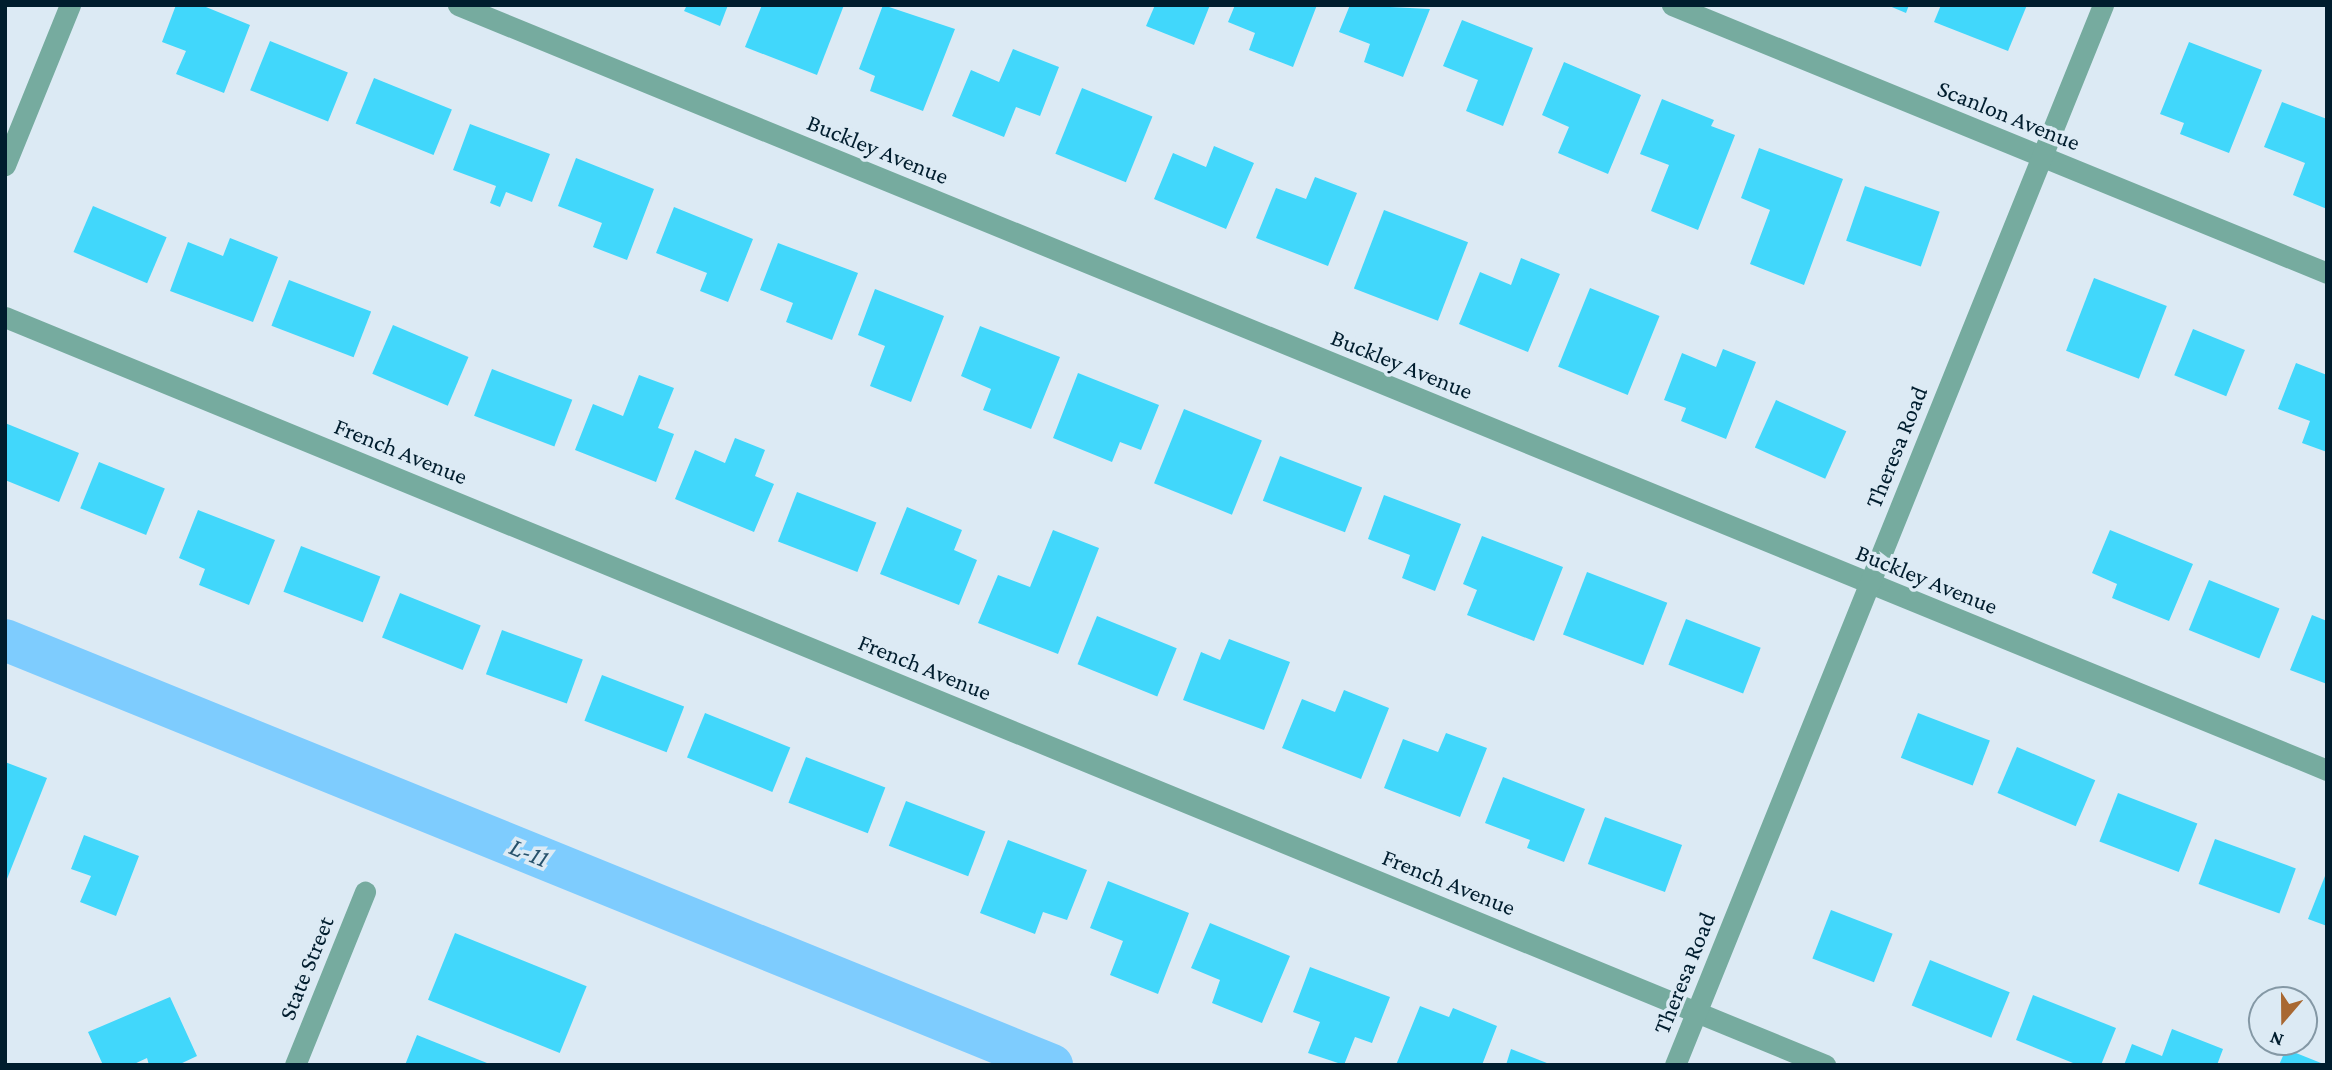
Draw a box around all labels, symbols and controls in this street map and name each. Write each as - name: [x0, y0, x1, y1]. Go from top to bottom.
- street label: Scanlon Avenue: [1933, 73, 2085, 157]
- street label: Buckley Avenue: [803, 108, 953, 190]
- street label: Buckley Avenue: [1327, 323, 1477, 405]
- street label: Theresa Road: [1859, 382, 1933, 512]
- street label: French Avenue: [330, 411, 472, 491]
- street label: Buckley Avenue: [1852, 538, 2002, 620]
- street label: French Avenue: [854, 627, 996, 707]
- water label: L-11: [505, 831, 553, 875]
- street label: French Avenue: [1378, 842, 1520, 922]
- street label: Theresa Road: [1647, 908, 1721, 1038]
- street label: State Street: [272, 912, 340, 1024]
- north arrow: [2248, 986, 2318, 1056]
- text: N: [2267, 1027, 2286, 1051]

